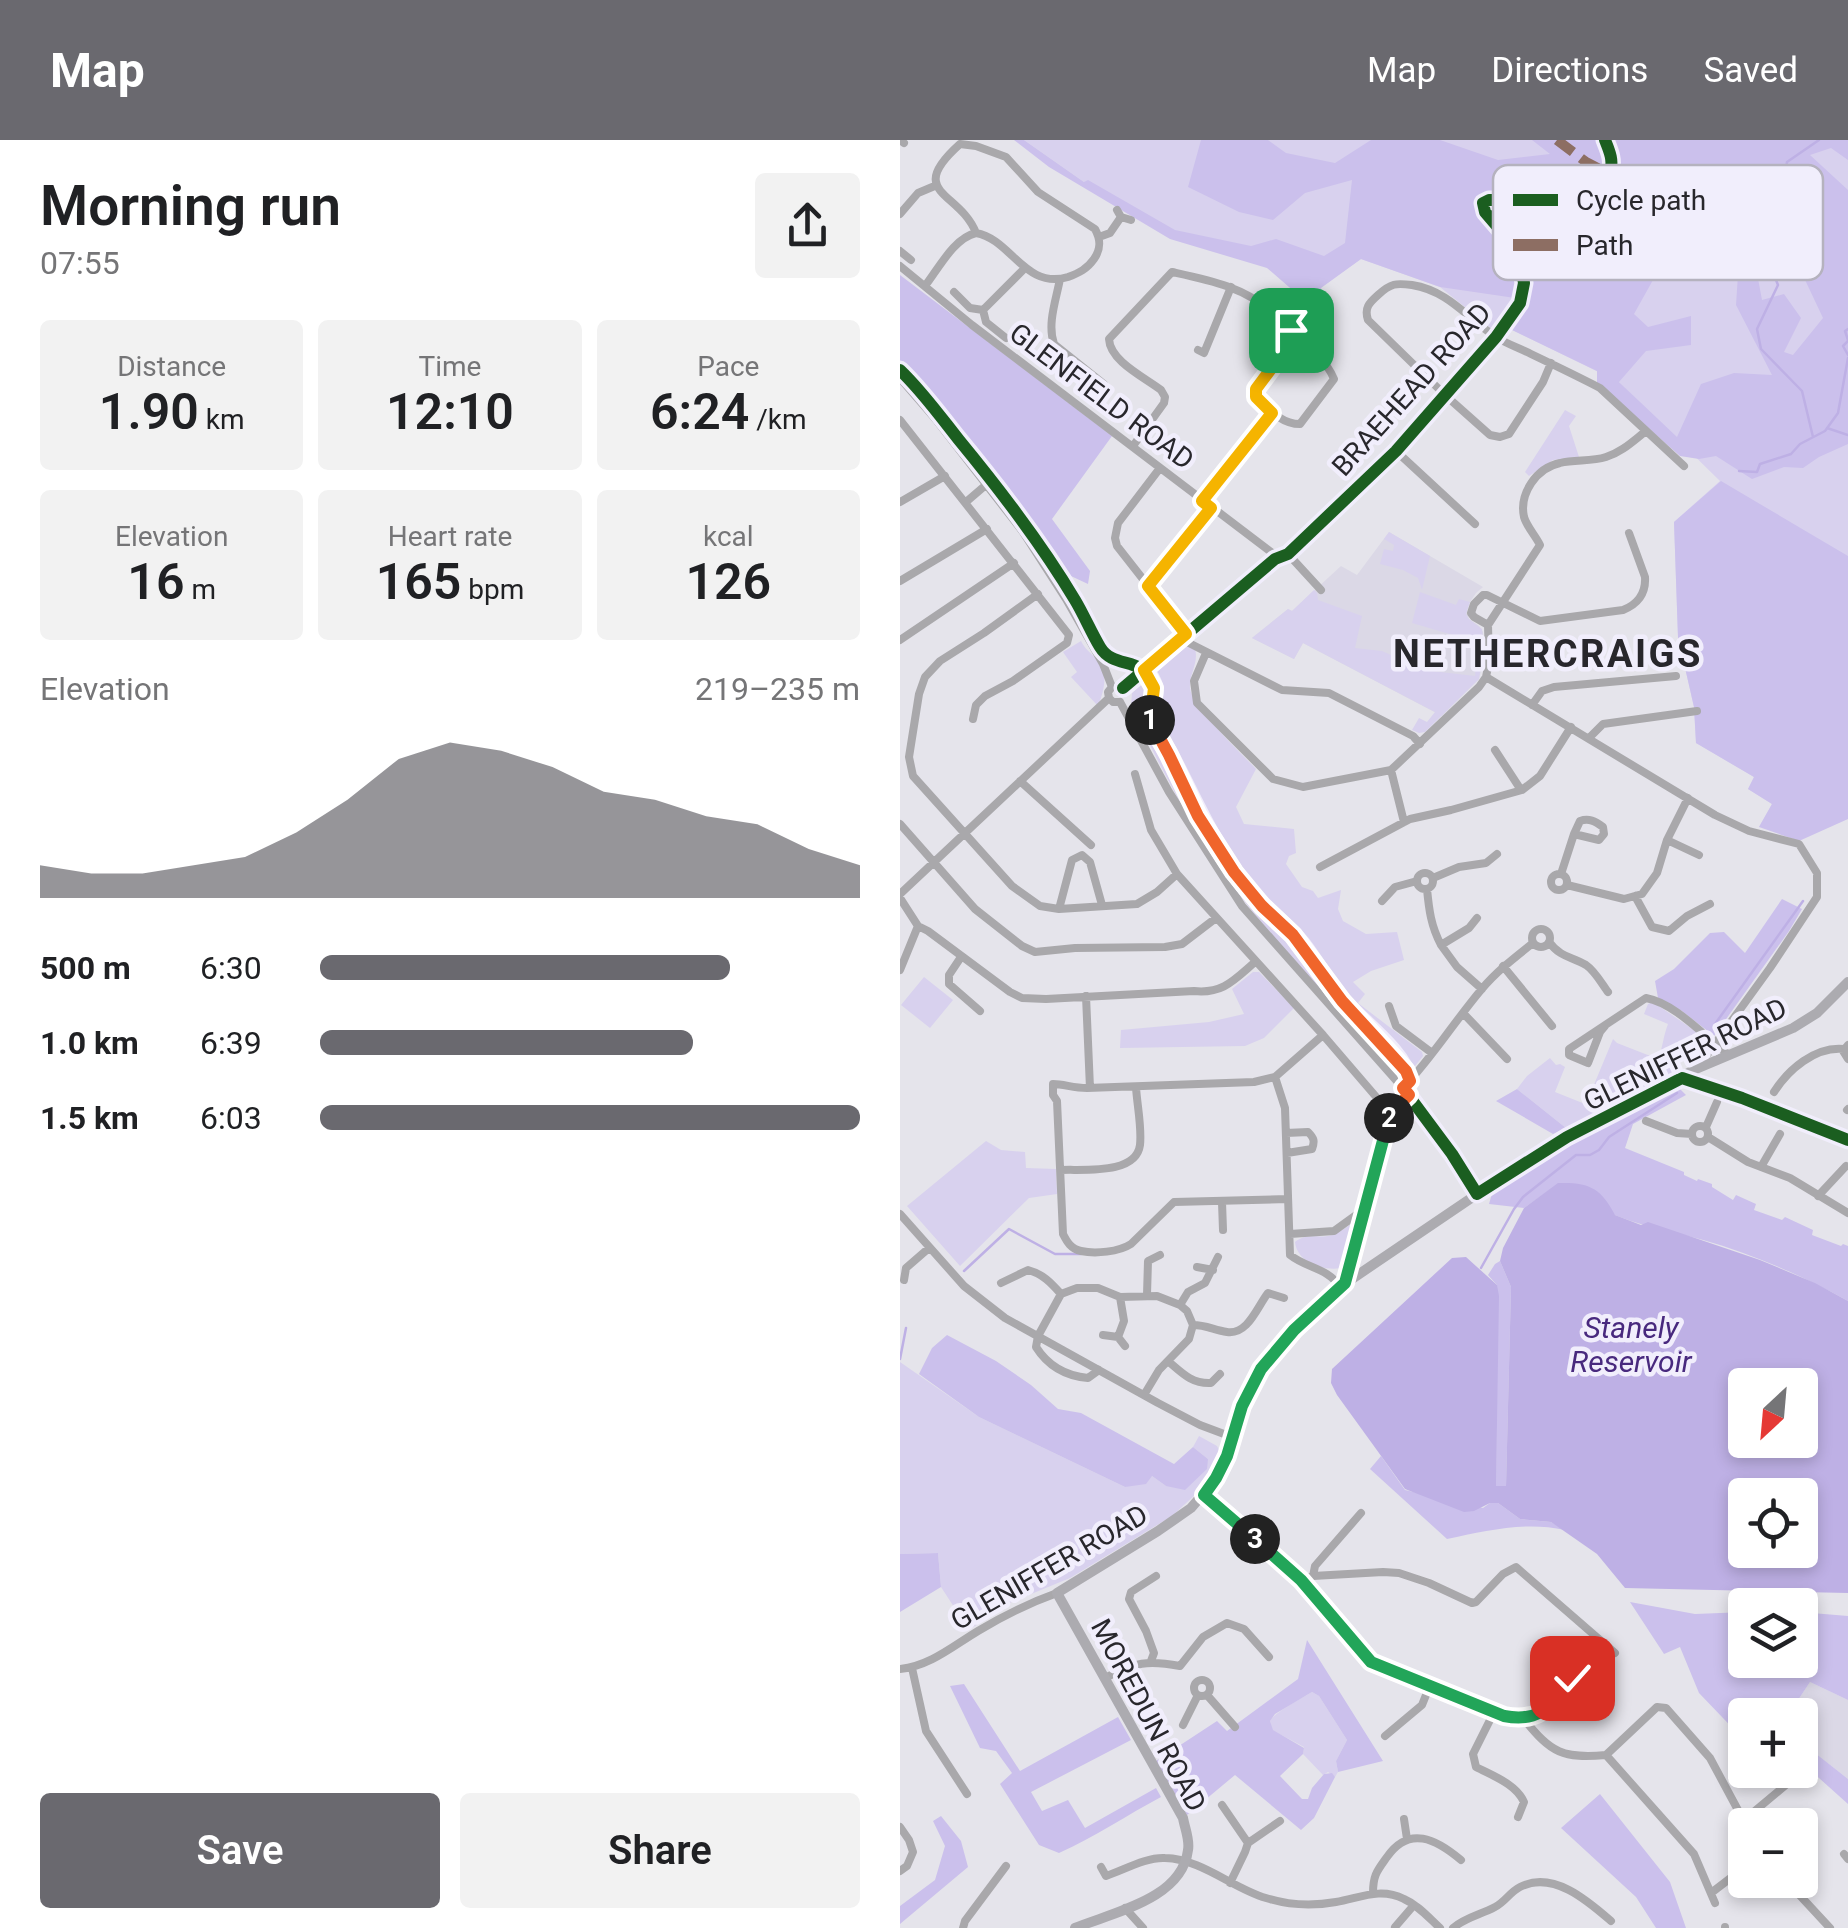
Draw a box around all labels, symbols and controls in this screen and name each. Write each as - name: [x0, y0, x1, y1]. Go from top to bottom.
- text: Map: [50, 42, 145, 99]
- text: Map: [1367, 50, 1436, 91]
- text: Directions: [1491, 50, 1648, 91]
- text: Saved: [1703, 50, 1798, 91]
- legend: [1493, 165, 1823, 280]
- button: share: [755, 173, 860, 278]
- text: Morning run: [40, 174, 341, 238]
- text: Cycle path: [1576, 184, 1706, 217]
- text: Path: [1576, 229, 1633, 262]
- text: 07:55: [40, 244, 120, 282]
- pin: [1249, 288, 1334, 373]
- street label: BRAEHEAD ROAD: [1325, 296, 1498, 483]
- icon: arrive: [1264, 303, 1319, 358]
- street label: GLENFIELD ROAD: [1003, 316, 1200, 476]
- text: Distance: [117, 350, 226, 383]
- text: Time: [419, 350, 481, 383]
- text: Pace: [697, 350, 759, 383]
- text: 1.90: [99, 383, 199, 441]
- text: 12:10: [386, 383, 514, 441]
- text: 6:24: [650, 383, 749, 441]
- text: km: [199, 403, 244, 436]
- text: /km: [749, 403, 807, 436]
- text: Elevation: [115, 520, 228, 553]
- text: Heart rate: [388, 520, 512, 553]
- text: kcal: [703, 520, 754, 553]
- text: 16: [127, 553, 184, 611]
- text: 165: [376, 553, 461, 611]
- text: 126: [685, 553, 771, 611]
- text: m: [184, 573, 216, 606]
- text: bpm: [461, 573, 524, 606]
- district label: NETHERCRAIGS: [1393, 632, 1703, 676]
- text: Elevation: [40, 670, 170, 708]
- text: 219–235 m: [695, 670, 860, 708]
- pin: 1: [1125, 695, 1175, 745]
- text: 1: [1142, 703, 1158, 736]
- text: 500 m: [40, 949, 131, 987]
- text: 6:30: [200, 949, 262, 987]
- street label: GLENIFFER ROAD: [1578, 991, 1792, 1118]
- text: 1.0 km: [40, 1024, 139, 1062]
- text: 6:39: [200, 1024, 262, 1062]
- pin: 2: [1364, 1093, 1414, 1143]
- text: 1.5 km: [40, 1099, 139, 1137]
- text: 6:03: [200, 1099, 262, 1137]
- text: 2: [1381, 1101, 1397, 1134]
- water label: Stanely Reservoir: [1570, 1310, 1693, 1379]
- north arrow: [1728, 1368, 1818, 1458]
- map controls: [1728, 1368, 1818, 1898]
- button: locate: [1728, 1478, 1818, 1568]
- street label: GLENIFFER ROAD: [945, 1498, 1153, 1637]
- pin: 3: [1230, 1514, 1280, 1564]
- text: 3: [1247, 1522, 1263, 1555]
- button: layers: [1728, 1588, 1818, 1678]
- street label: MOREDUN ROAD: [1084, 1613, 1213, 1817]
- pin: [1530, 1636, 1615, 1721]
- icon: check: [1545, 1651, 1600, 1706]
- button: +: [1728, 1698, 1818, 1788]
- button: Save: [40, 1793, 440, 1908]
- button: Share: [460, 1793, 860, 1908]
- button: −: [1728, 1808, 1818, 1898]

